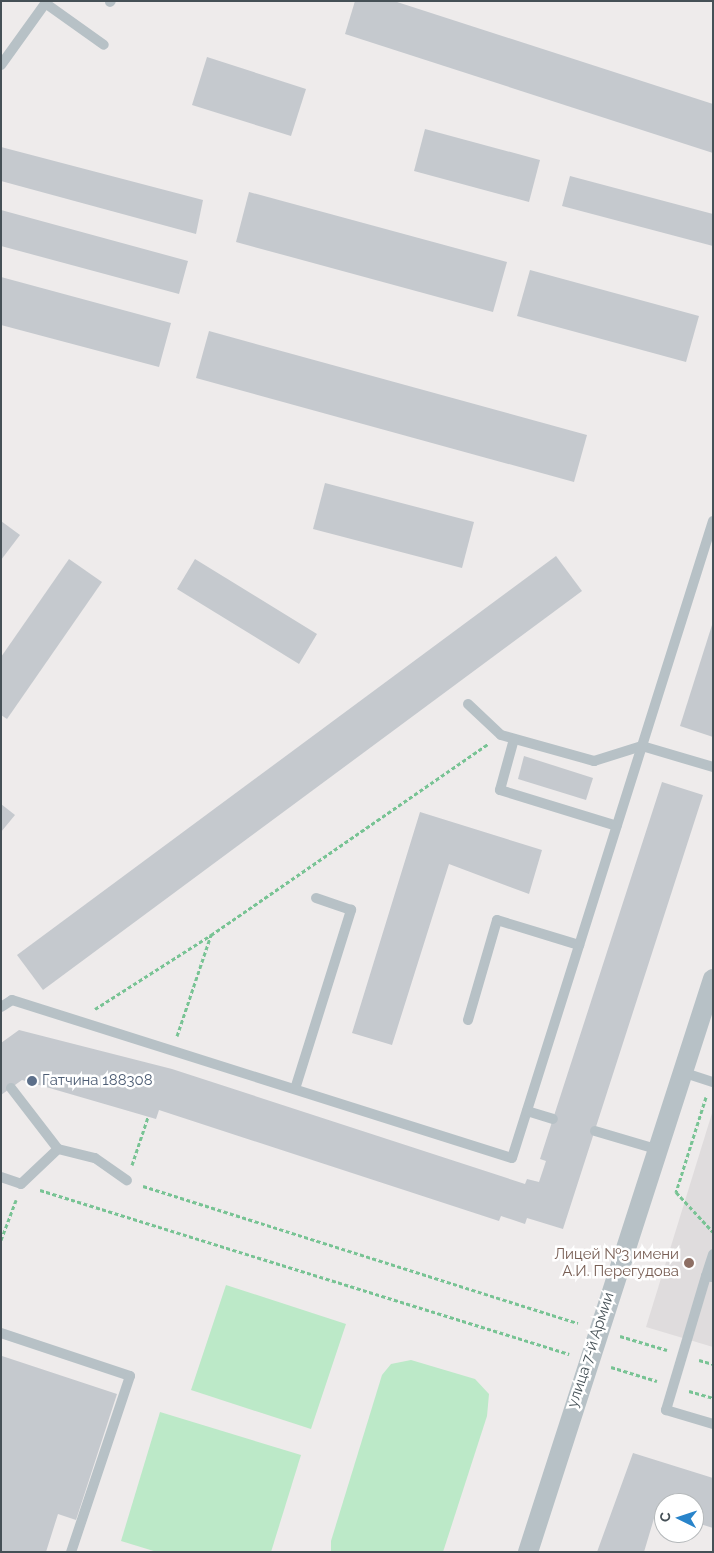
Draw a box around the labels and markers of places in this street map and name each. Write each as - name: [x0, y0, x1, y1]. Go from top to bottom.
- place label: Гатчина 188308: [42, 1072, 153, 1090]
- marker: Гатчина 188308: [26, 1075, 38, 1087]
- place label: Лицей №3 имени А.И. Перегудова: [554, 1245, 679, 1280]
- marker: Лицей №3 имени А.И. Перегудова: [683, 1257, 695, 1269]

